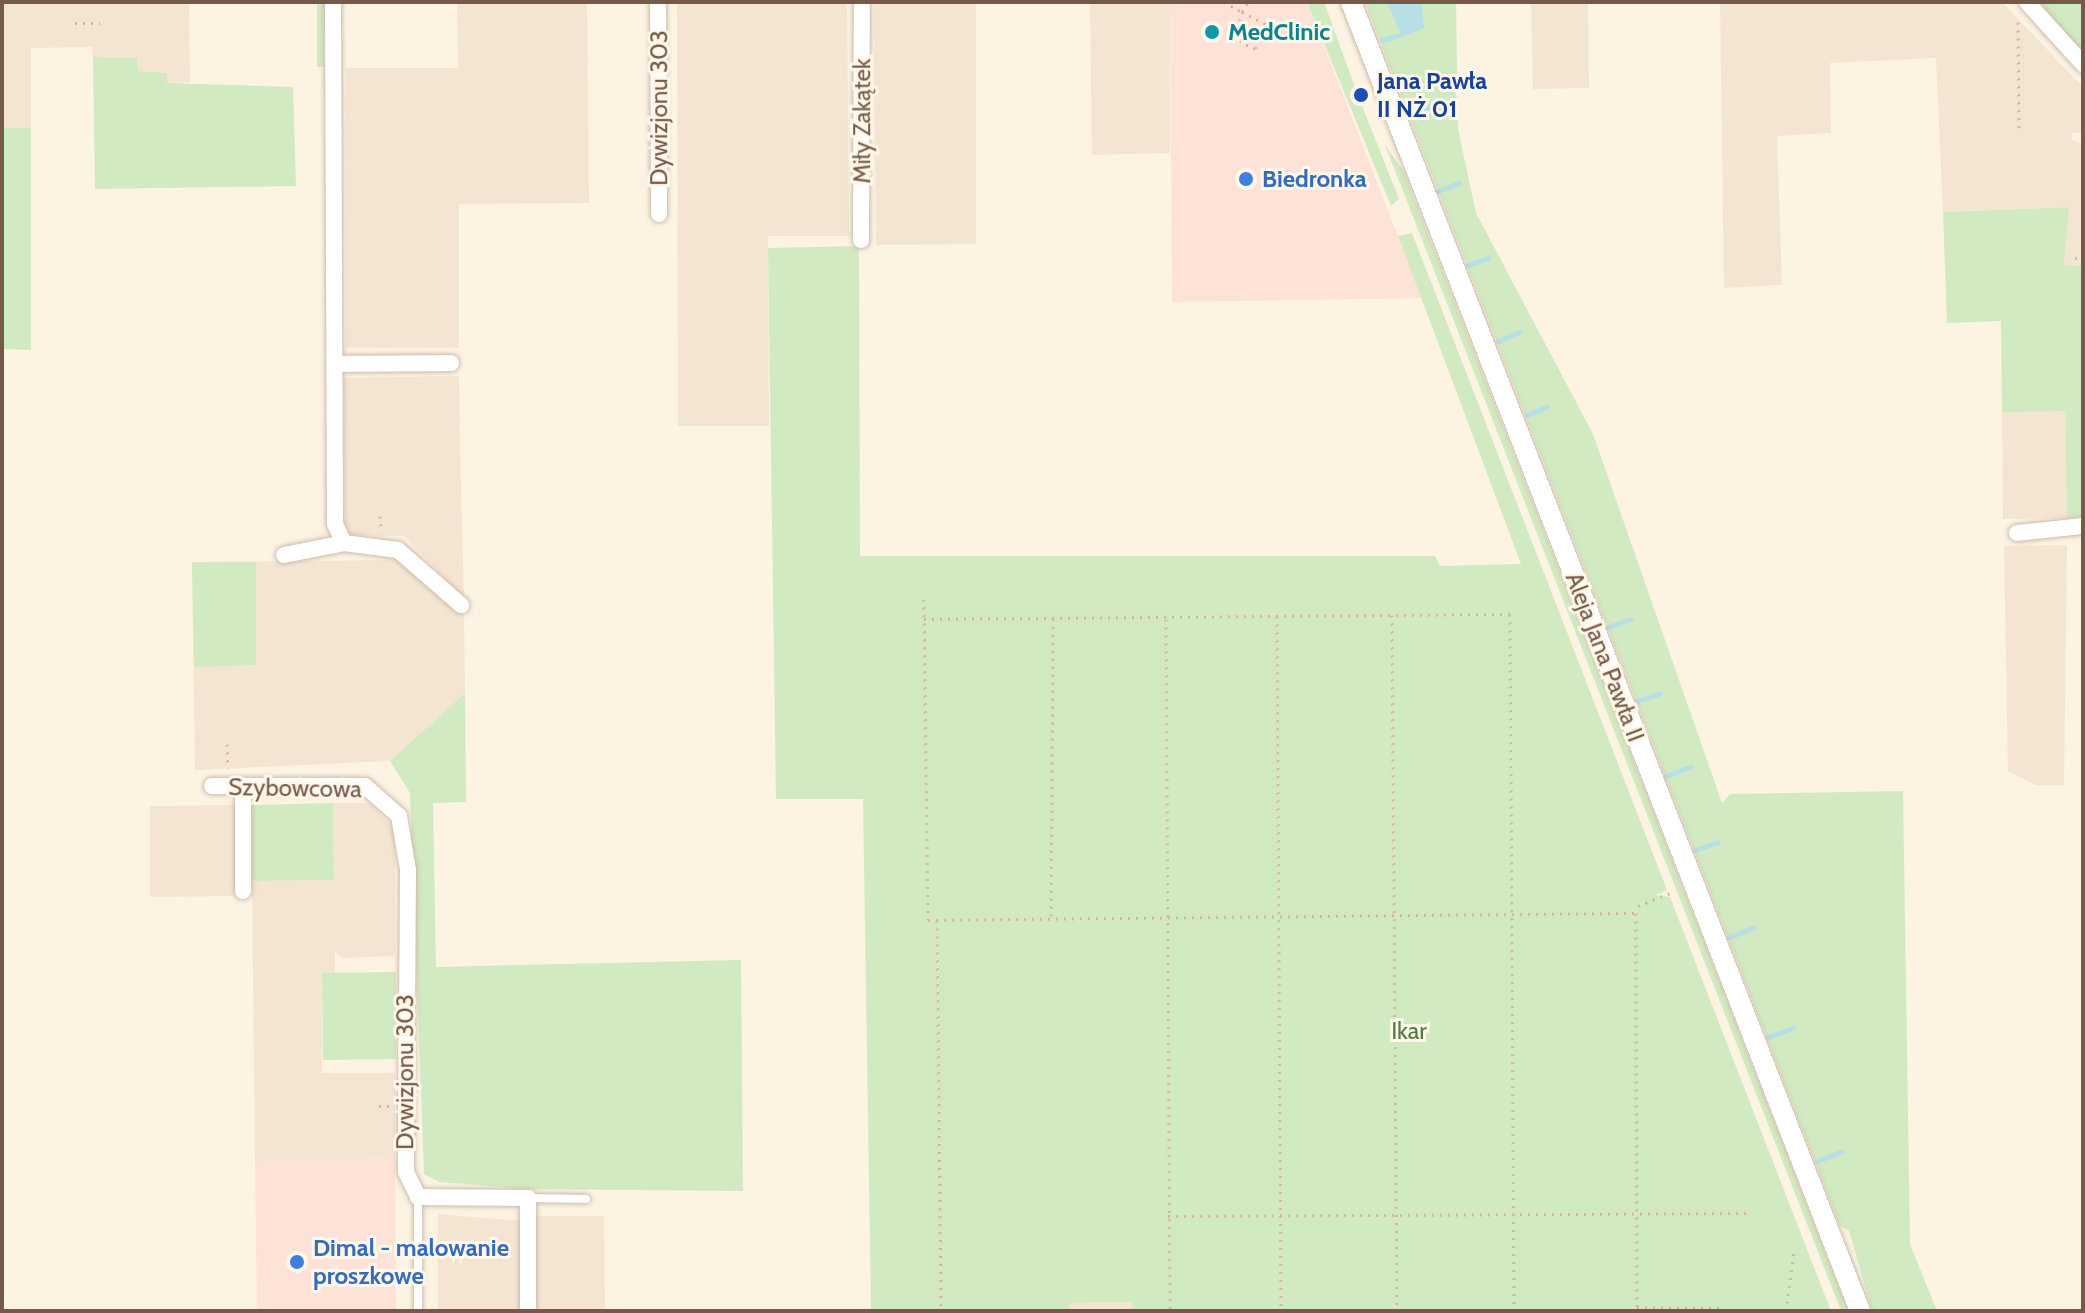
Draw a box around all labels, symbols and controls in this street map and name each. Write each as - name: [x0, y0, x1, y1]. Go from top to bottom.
- place label: MedClinic: [1228, 18, 1330, 46]
- marker: MedClinic: [1203, 23, 1221, 41]
- street label: Dywizjonu 303: [645, 30, 673, 186]
- street label: Miły Zakątek: [848, 58, 876, 184]
- place label: Jana Pawła II NŻ 01: [1377, 67, 1487, 123]
- marker: Jana Pawła II NŻ 01: [1352, 86, 1370, 104]
- place label: Biedronka: [1262, 165, 1367, 193]
- marker: Biedronka: [1237, 170, 1255, 188]
- street label: Aleja Jana Pawła II: [1559, 568, 1651, 746]
- street label: Szybowcowa: [228, 772, 362, 804]
- street label: Dywizjonu 303: [391, 994, 419, 1150]
- park label: Ikar: [1391, 1017, 1427, 1045]
- place label: Dimal - malowanie proszkowe: [313, 1234, 509, 1290]
- marker: Dimal - malowanie proszkowe: [288, 1253, 306, 1271]

